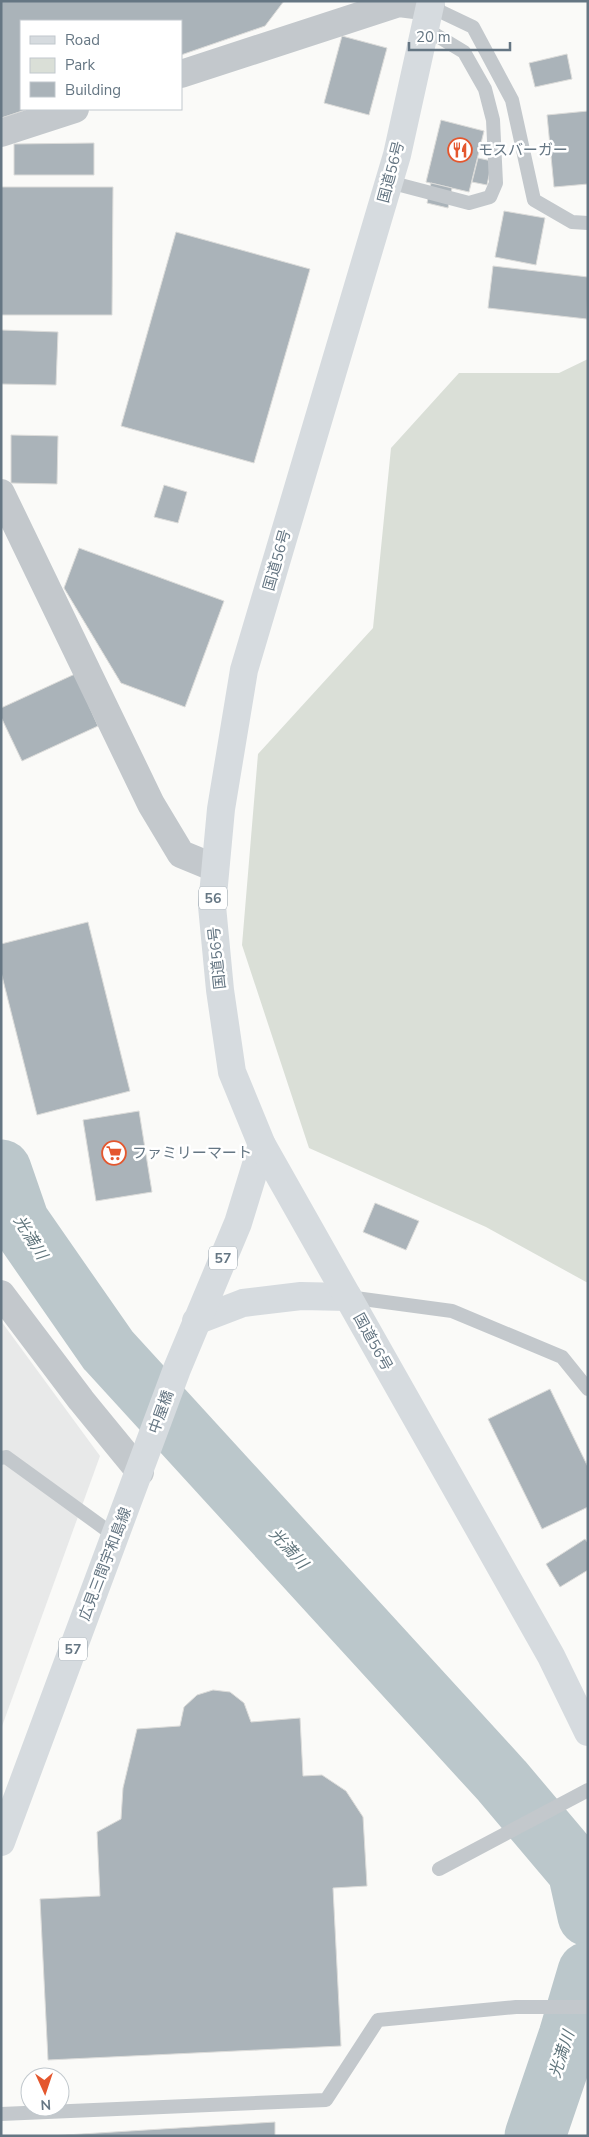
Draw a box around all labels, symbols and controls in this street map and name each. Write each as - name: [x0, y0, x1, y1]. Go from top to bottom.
- legend: [20, 20, 182, 110]
- scale bar: [409, 20, 510, 52]
- text: 20 m: [416, 27, 451, 47]
- text: Road: [65, 30, 100, 50]
- text: Park: [65, 55, 95, 75]
- text: Building: [65, 80, 121, 100]
- restaurant icon: モスバーガー: [447, 137, 473, 163]
- street label: 国道56号: [373, 139, 409, 205]
- place label: モスバーガー: [478, 140, 568, 160]
- street label: 国道56号: [259, 527, 295, 593]
- road number: 56: [199, 886, 227, 910]
- street label: 国道56号: [204, 926, 230, 990]
- supermarket icon: ファミリーマート: [101, 1140, 127, 1166]
- place label: ファミリーマート: [132, 1143, 252, 1163]
- water label: 光満川: [8, 1211, 53, 1265]
- road number: 57: [209, 1246, 237, 1270]
- street label: 国道56号: [349, 1310, 397, 1374]
- street label: 中屋橋: [144, 1387, 178, 1437]
- street label: 広見三間宇和島線: [74, 1504, 136, 1624]
- water label: 光満川: [264, 1523, 314, 1575]
- road number: 57: [59, 1638, 87, 1660]
- water label: 光満川: [544, 2026, 580, 2081]
- north arrow: [20, 2067, 70, 2117]
- text: N: [40, 2095, 51, 2114]

